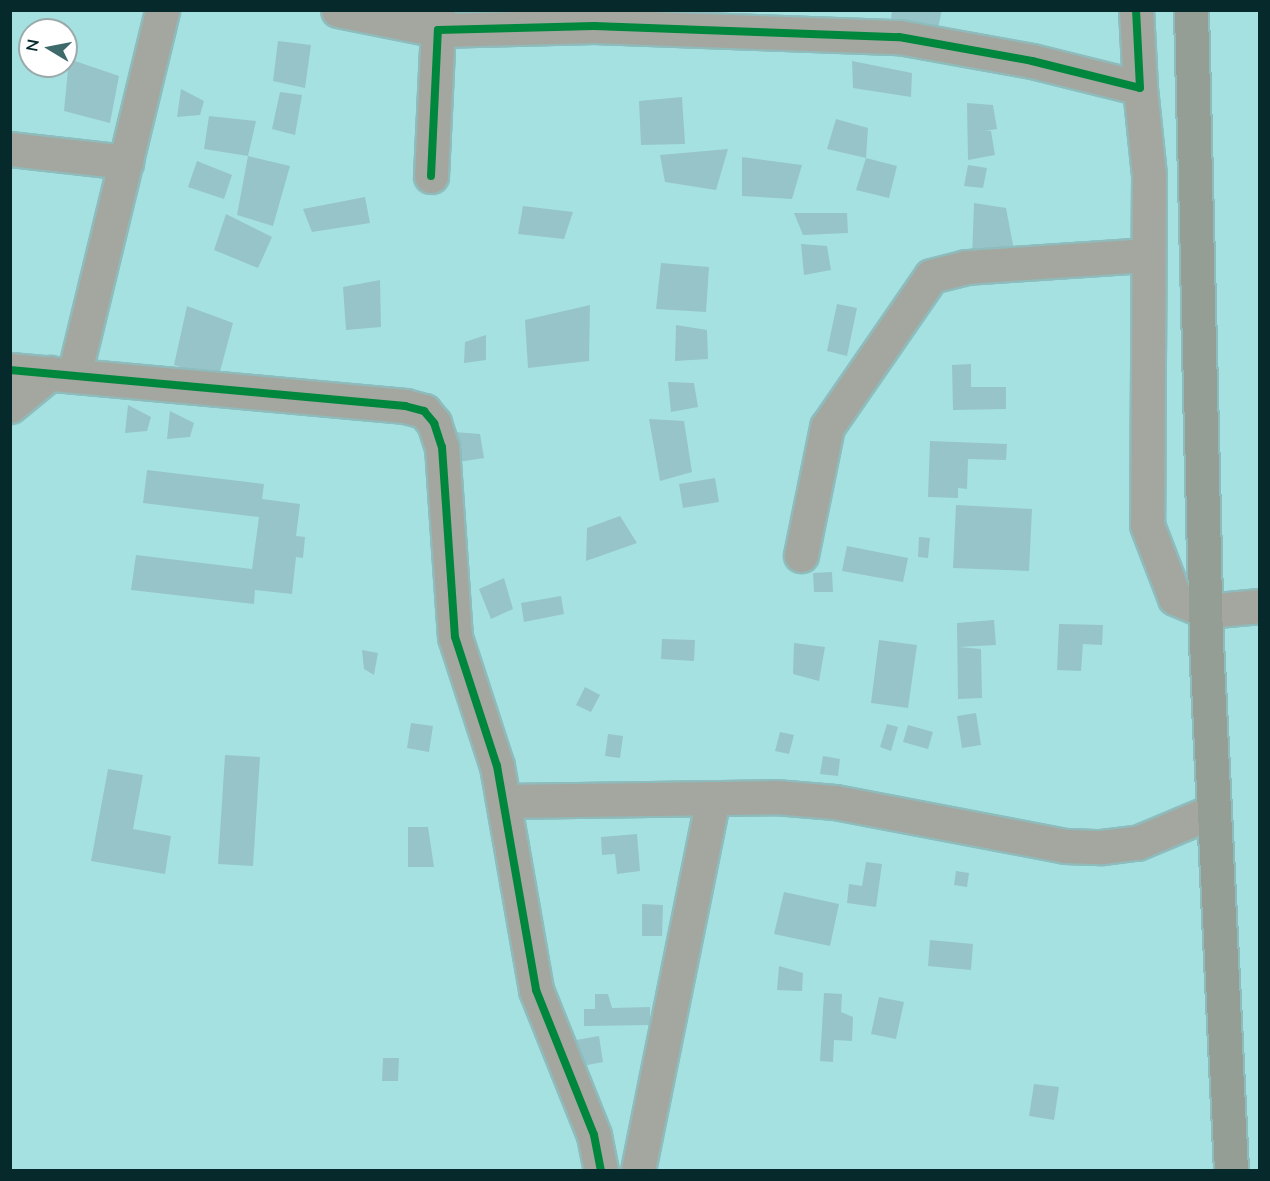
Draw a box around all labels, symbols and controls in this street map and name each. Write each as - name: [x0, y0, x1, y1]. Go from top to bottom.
- north arrow: [18, 18, 78, 78]
- text: N: [21, 38, 43, 53]

